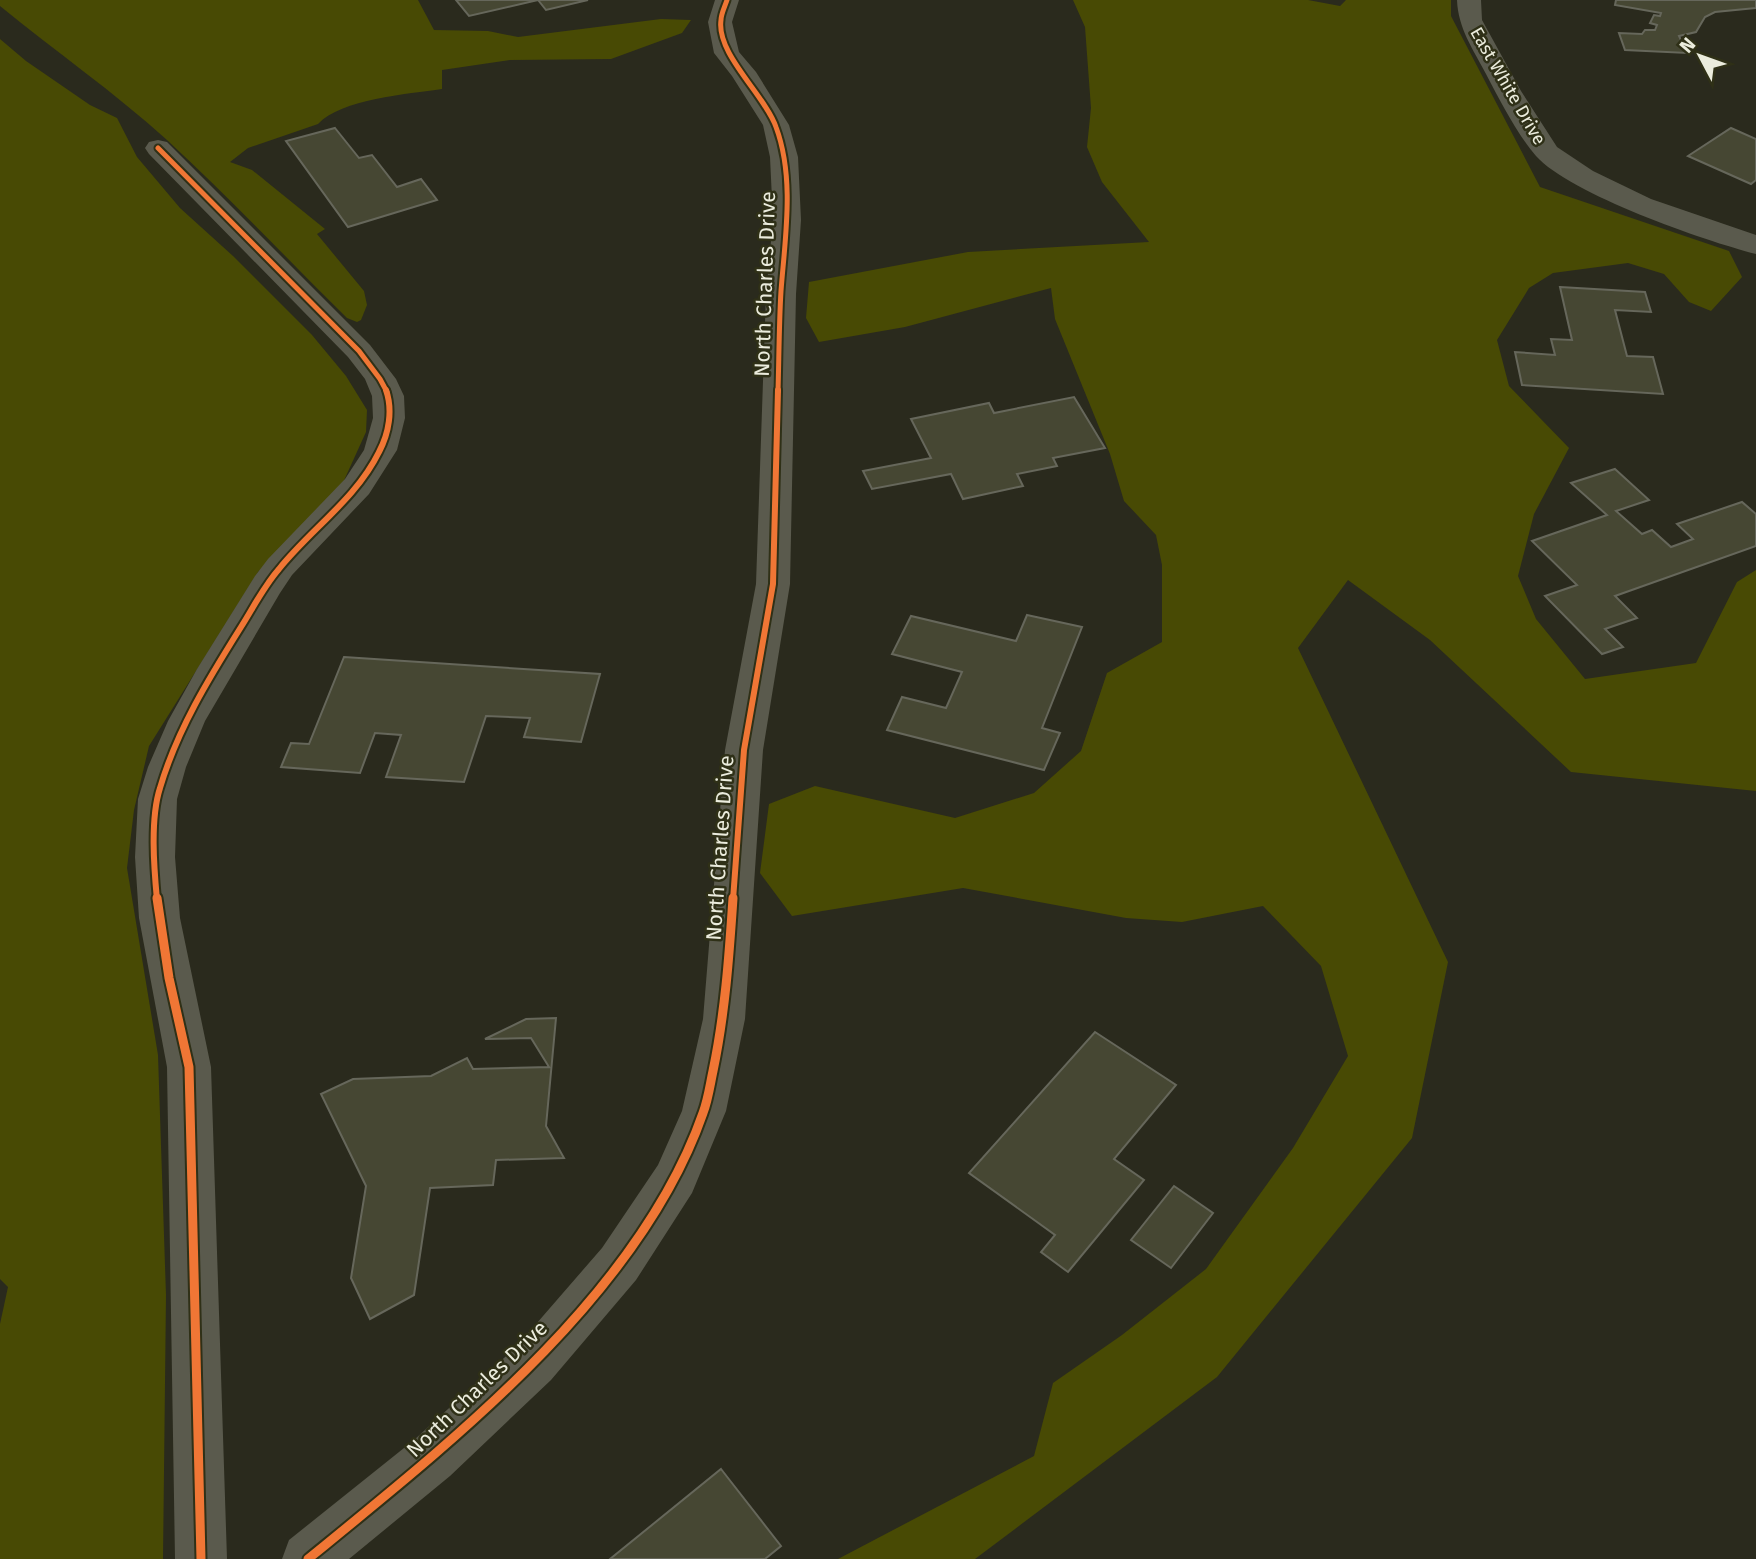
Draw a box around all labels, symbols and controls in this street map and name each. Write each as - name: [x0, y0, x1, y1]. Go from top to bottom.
- north arrow: [1665, 21, 1735, 91]
- street label: East White Drive: [1465, 23, 1551, 149]
- text: N: [1675, 33, 1700, 57]
- street label: North Charles Drive: [749, 191, 781, 377]
- street label: North Charles Drive: [701, 754, 739, 942]
- street label: North Charles Drive: [401, 1315, 553, 1463]

